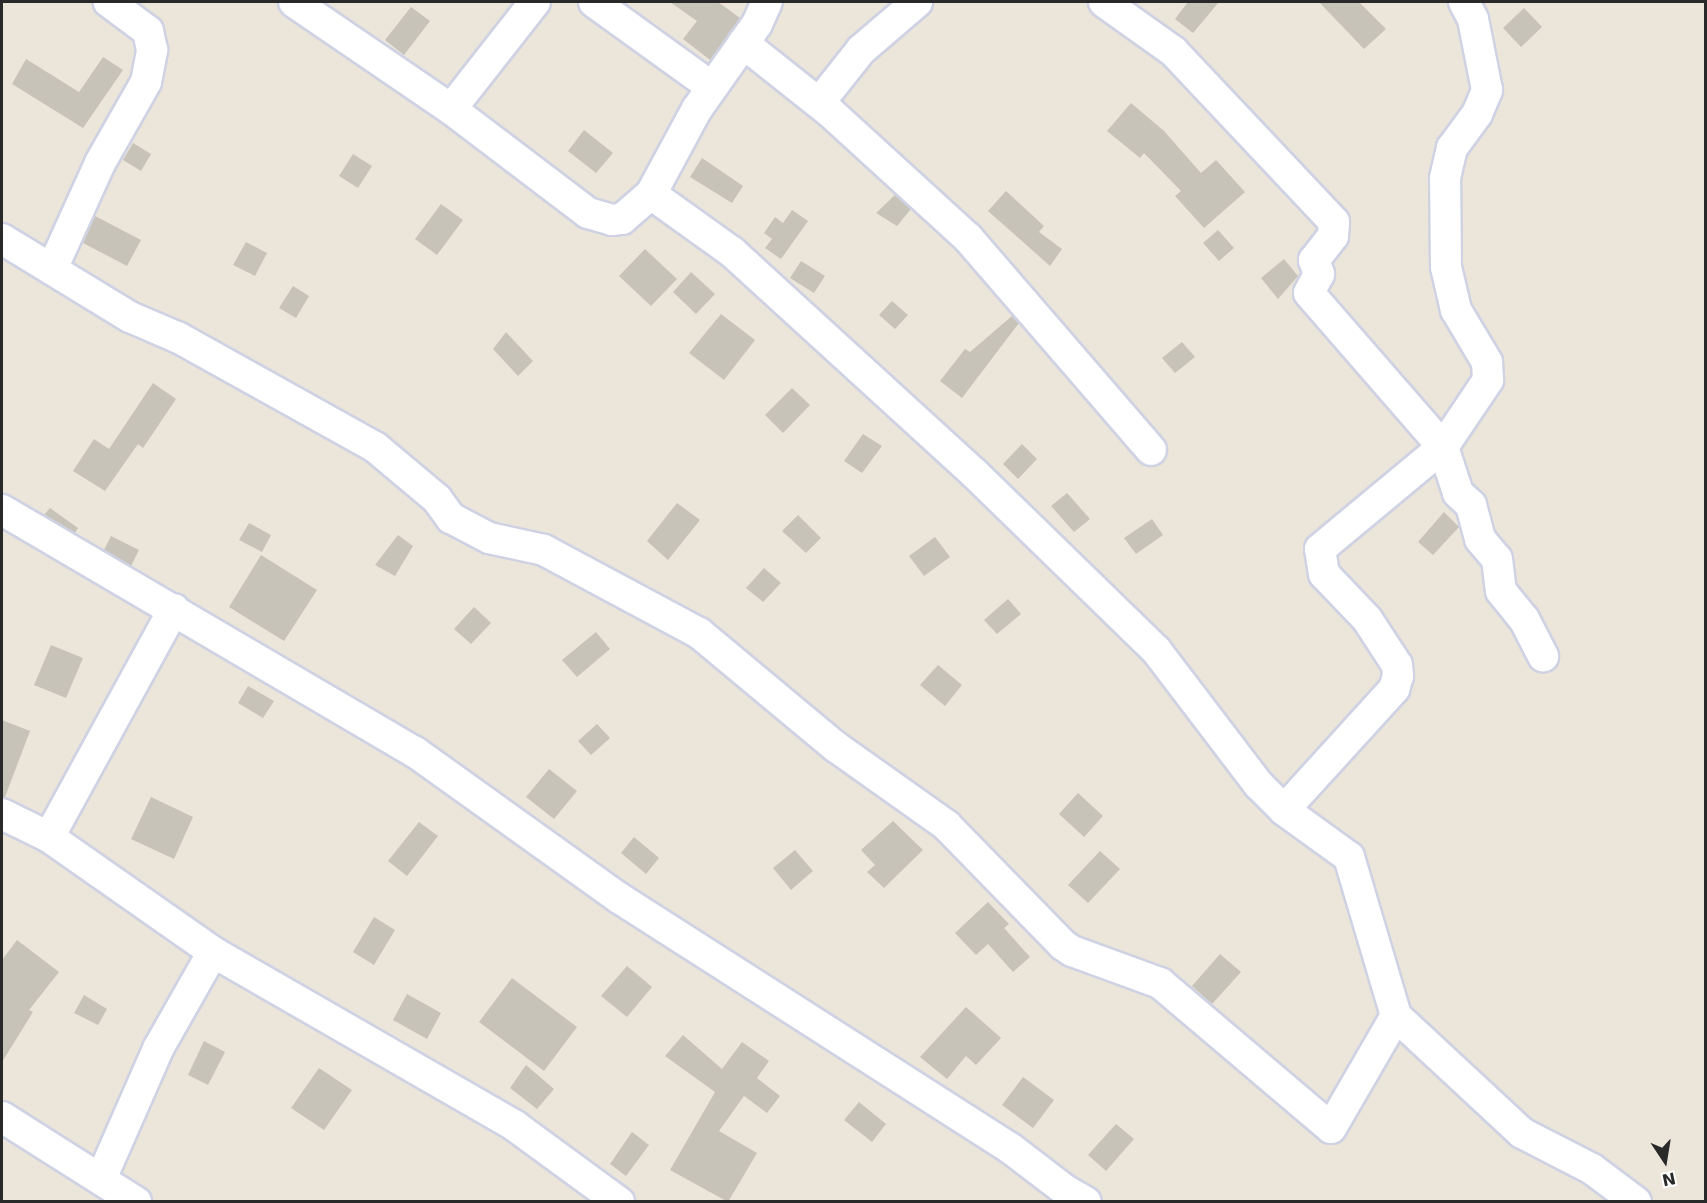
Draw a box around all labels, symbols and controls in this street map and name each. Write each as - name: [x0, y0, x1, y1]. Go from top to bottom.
- north arrow: [1635, 1131, 1695, 1191]
- text: N: [1660, 1168, 1677, 1190]

